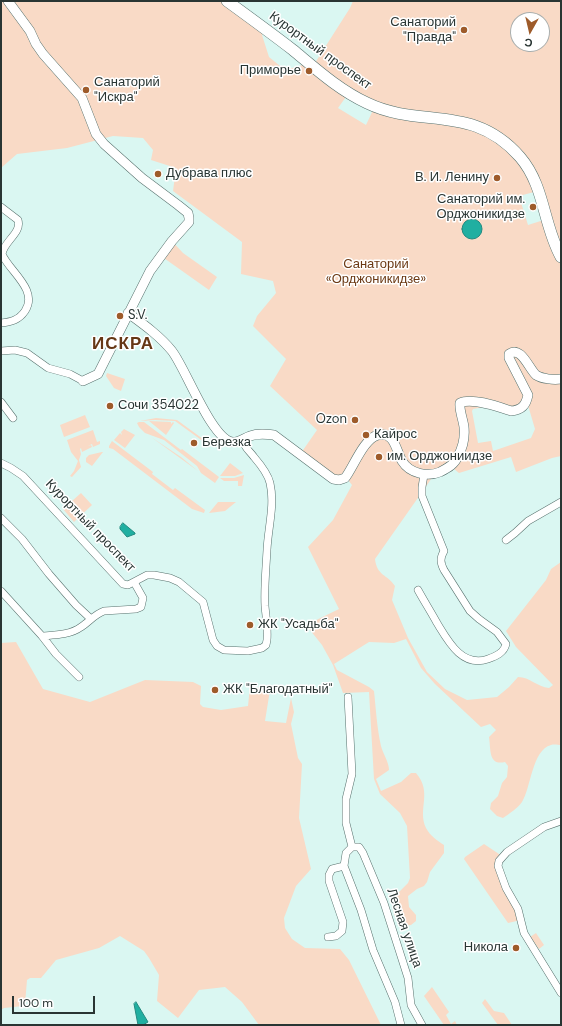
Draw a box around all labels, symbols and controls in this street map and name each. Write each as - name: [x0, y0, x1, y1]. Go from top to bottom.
- street label: Курортный проспект: [266, 9, 374, 93]
- north arrow: [510, 12, 550, 52]
- place label: Санаторий "Правда": [390, 15, 456, 46]
- marker: Санаторий "Правда": [459, 25, 469, 35]
- text: С: [524, 35, 533, 50]
- place label: Приморье: [240, 63, 301, 79]
- marker: Приморье: [304, 66, 314, 76]
- place label: Санаторий "Искра": [94, 75, 160, 106]
- marker: Санаторий "Искра": [81, 85, 91, 95]
- place label: Дубрава плюс: [166, 166, 252, 182]
- marker: Дубрава плюс: [153, 169, 163, 179]
- place label: В. И. Ленину: [415, 170, 489, 186]
- marker: В. И. Ленину: [492, 173, 502, 183]
- place label: Санаторий им. Орджоникидзе: [436, 192, 525, 223]
- marker: Санаторий им. Орджоникидзе: [528, 202, 538, 212]
- park label: Санаторий «Орджоникидзе»: [326, 257, 426, 288]
- place label: S.V.: [128, 308, 147, 324]
- marker: S.V.: [115, 311, 125, 321]
- district label: ИСКРА: [92, 335, 154, 355]
- place label: Сочи 354022: [118, 398, 199, 414]
- marker: Сочи 354022: [105, 401, 115, 411]
- place label: Ozon: [316, 412, 347, 428]
- marker: Ozon: [350, 415, 360, 425]
- place label: Кайрос: [374, 427, 417, 443]
- marker: Кайрос: [361, 430, 371, 440]
- place label: Березка: [202, 435, 251, 451]
- marker: Березка: [189, 438, 199, 448]
- place label: им. Орджониидзе: [387, 449, 492, 465]
- marker: им. Орджониидзе: [374, 452, 384, 462]
- street label: Курортный проспект: [42, 476, 138, 576]
- place label: ЖК "Усадьба": [258, 617, 338, 633]
- marker: ЖК "Усадьба": [245, 620, 255, 630]
- place label: ЖК "Благодатный": [223, 682, 332, 698]
- marker: ЖК "Благодатный": [210, 685, 220, 695]
- street label: Лесная улица: [383, 886, 425, 970]
- place label: Никола: [464, 940, 508, 956]
- marker: Никола: [511, 943, 521, 953]
- scale bar: [14, 988, 97, 1014]
- text: 100 m: [19, 995, 53, 1011]

